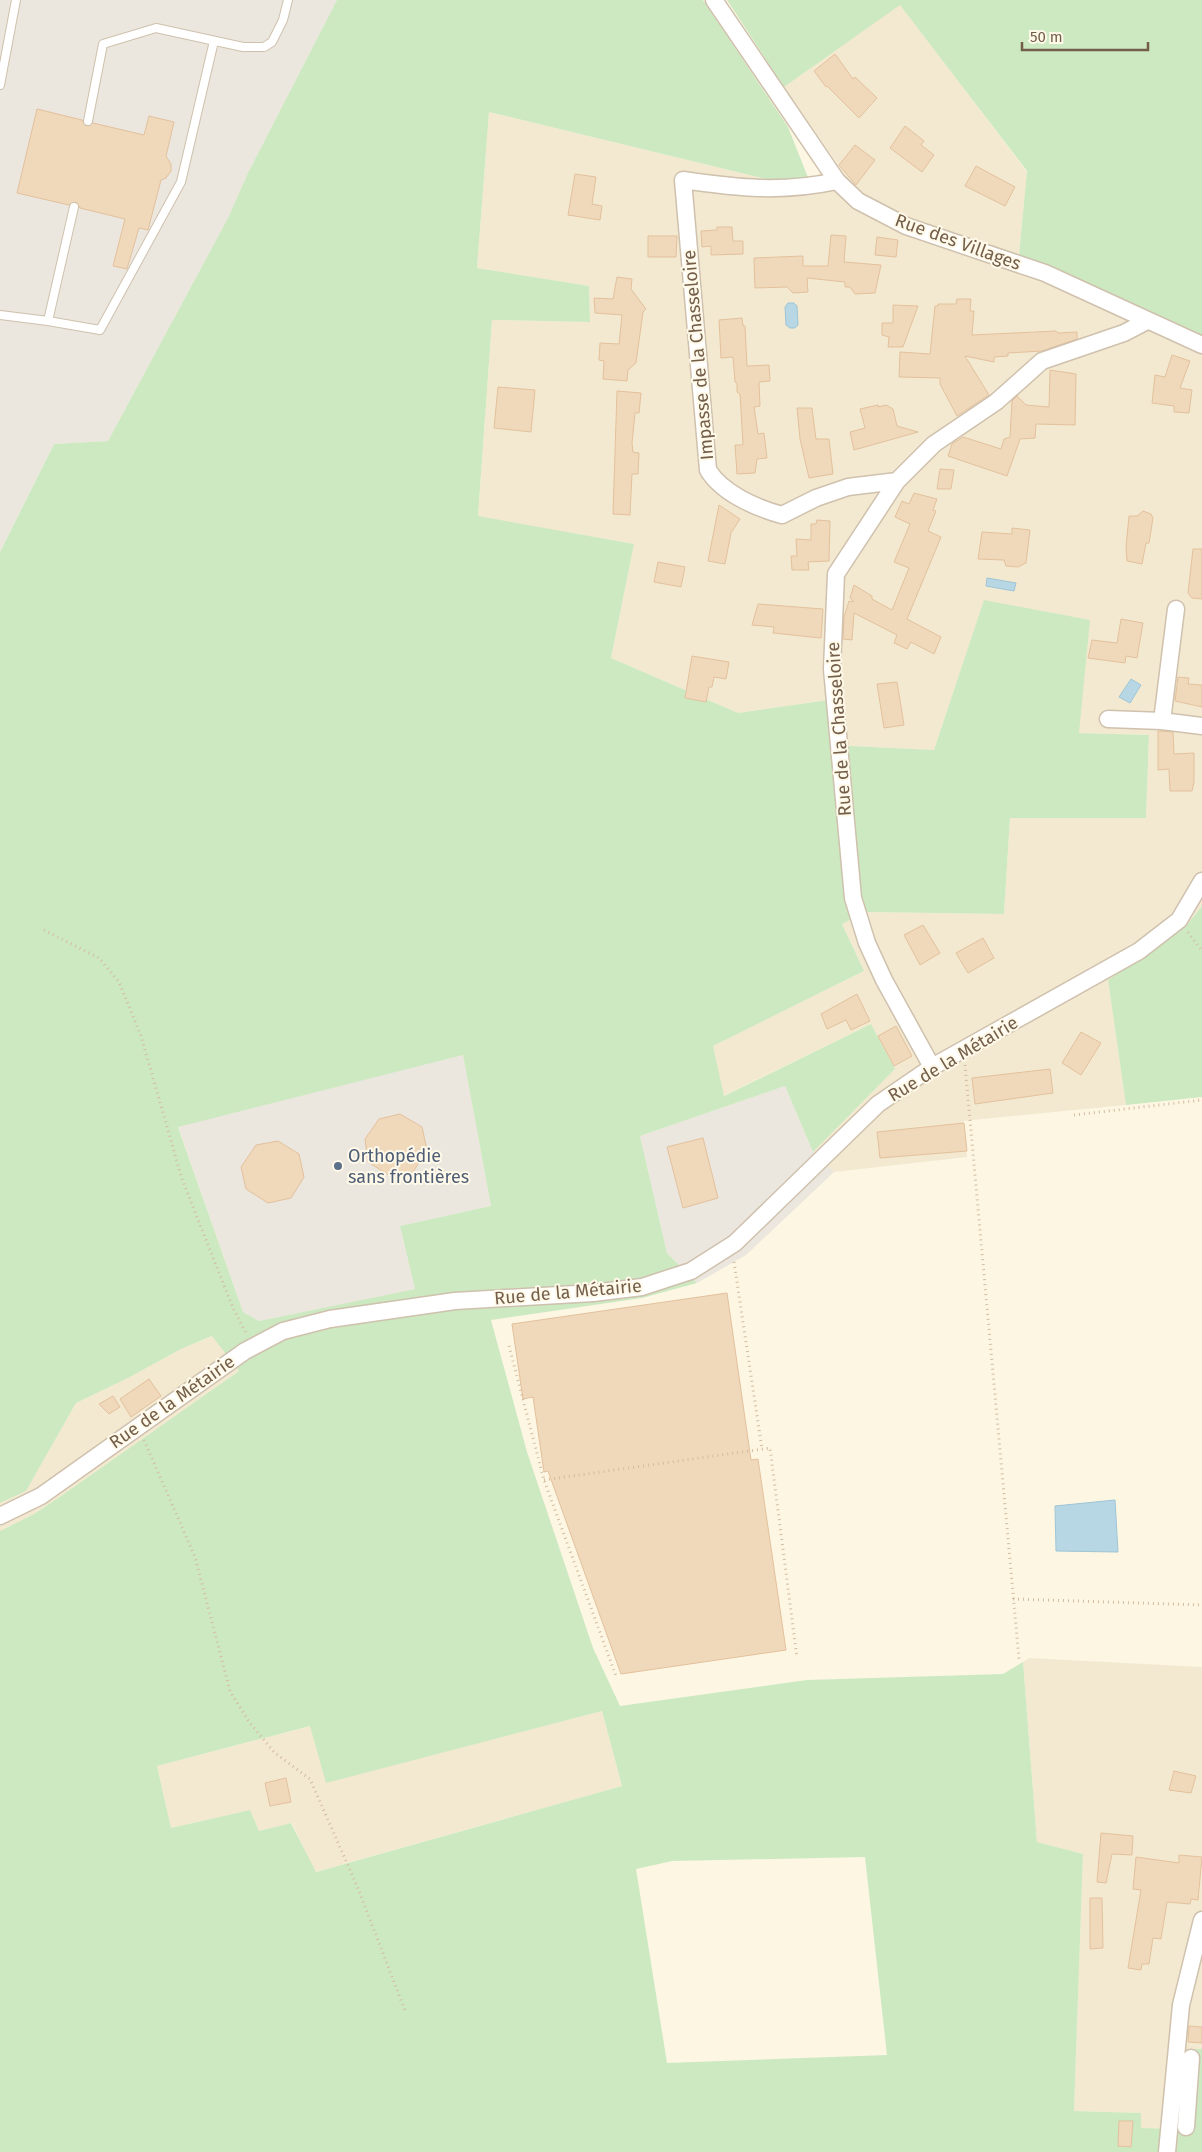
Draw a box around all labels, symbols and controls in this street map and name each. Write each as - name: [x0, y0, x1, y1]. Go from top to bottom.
- scale bar: [1022, 20, 1148, 52]
- text: 50 m: [1030, 28, 1063, 46]
- street label: Rue des Villages: [892, 209, 1024, 275]
- street label: Impasse de la Chasseloire: [678, 249, 718, 461]
- street label: Rue de la Chasseloire: [822, 641, 856, 817]
- street label: Rue de la Métairie: [884, 1011, 1022, 1107]
- place label: Orthopédie sans frontières: [348, 1145, 469, 1188]
- marker: Orthopédie sans frontières: [332, 1160, 344, 1172]
- street label: Rue de la Métairie: [493, 1275, 643, 1309]
- street label: Rue de la Métairie: [105, 1351, 239, 1453]

